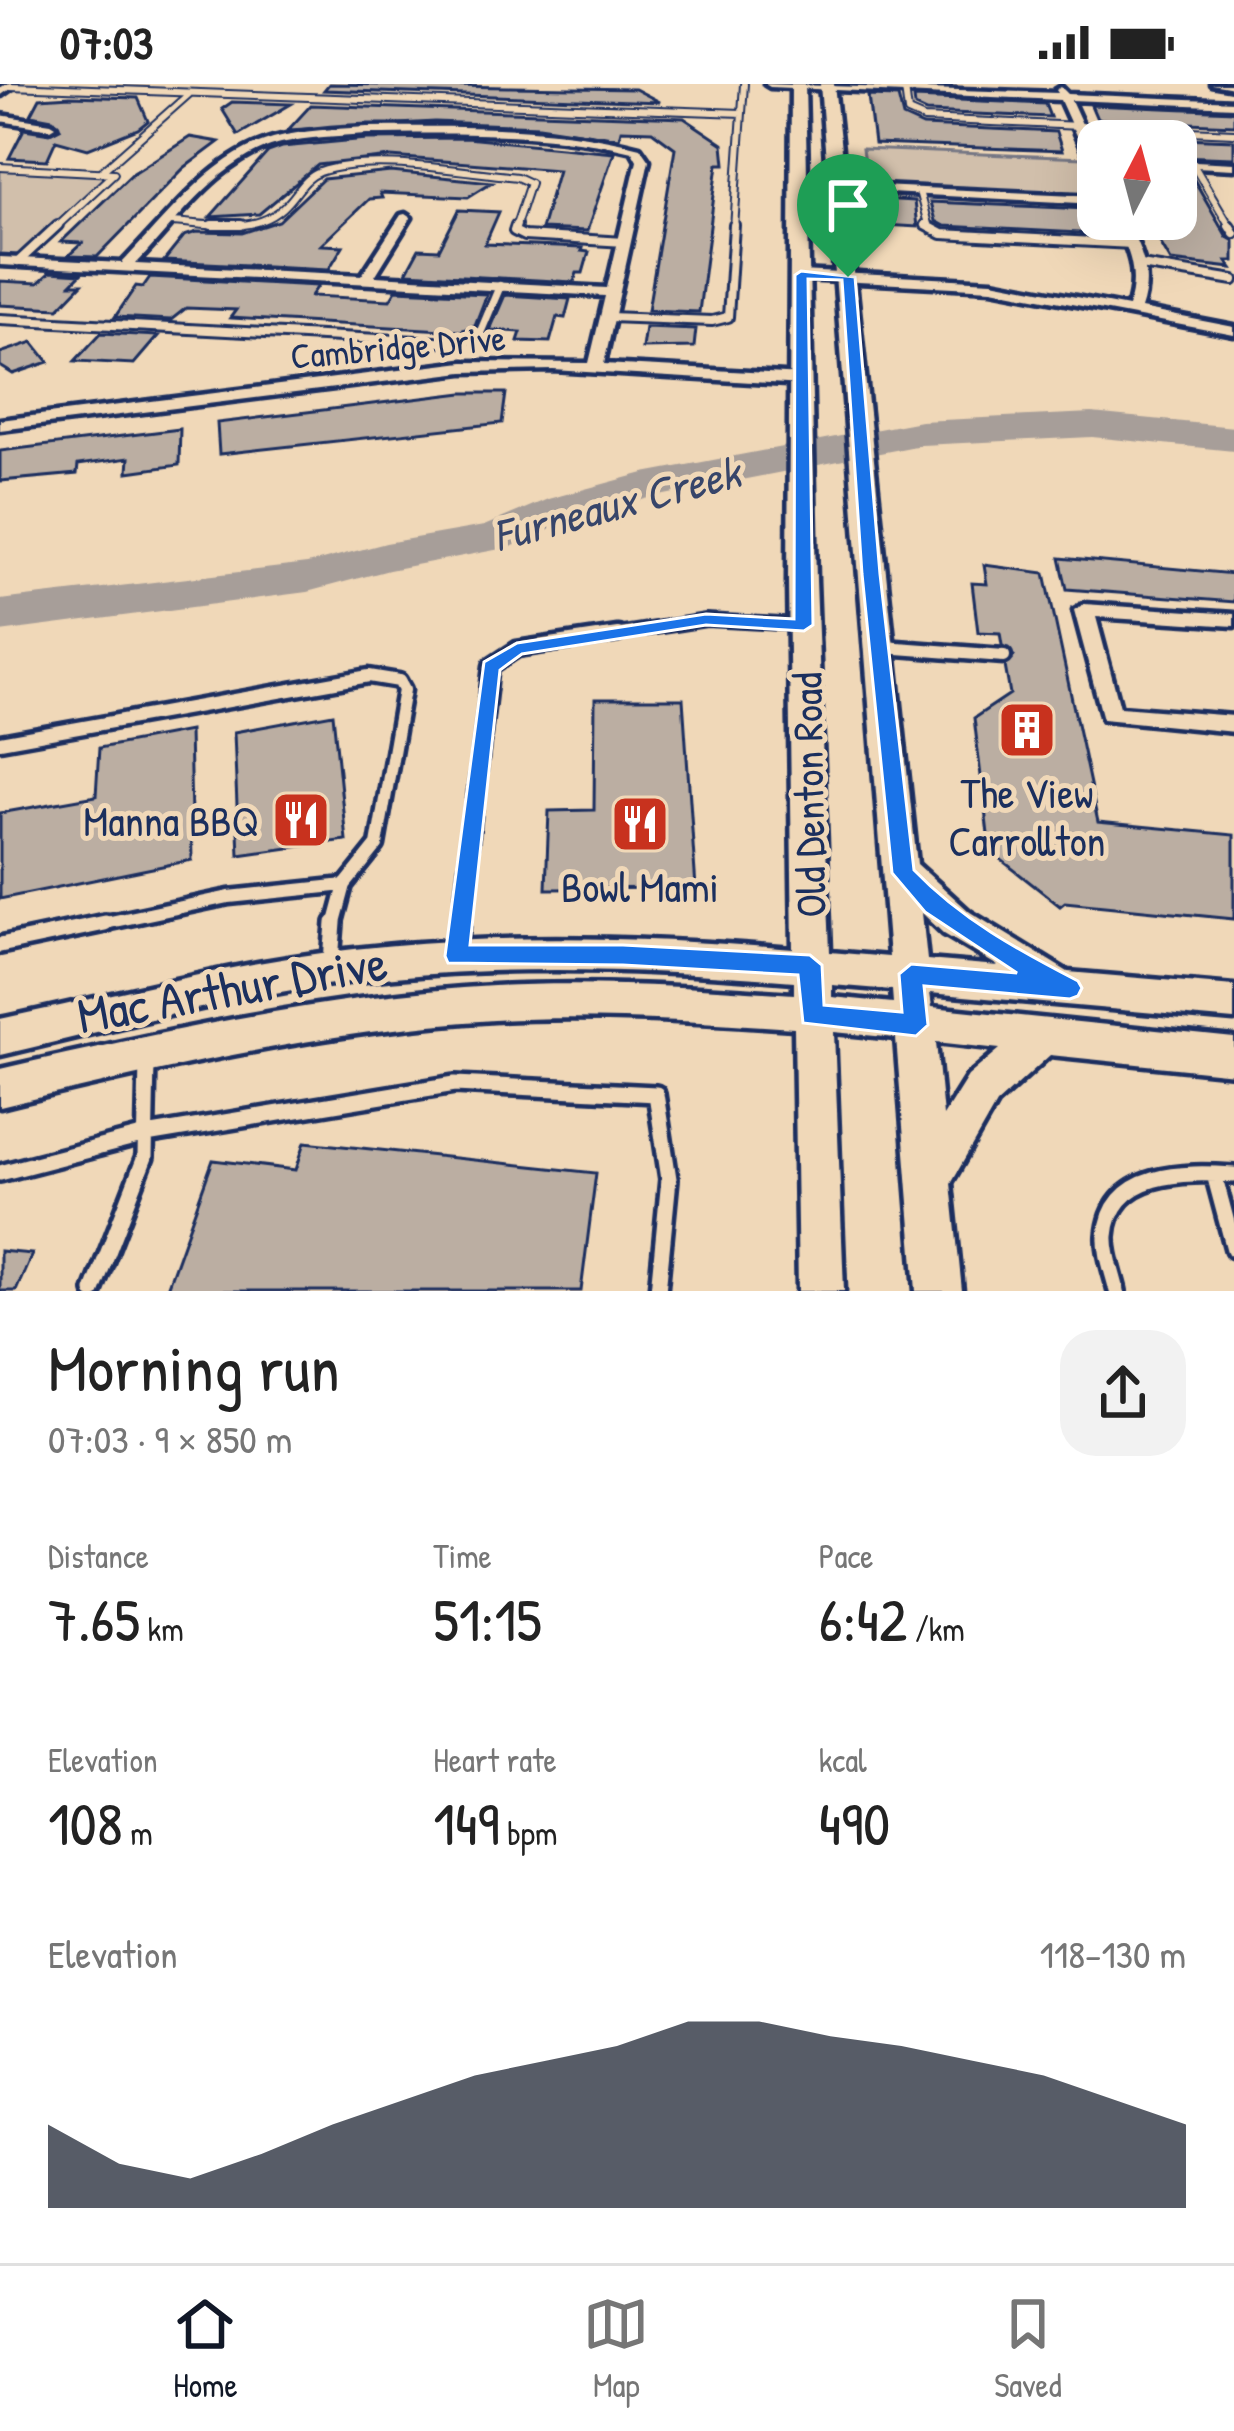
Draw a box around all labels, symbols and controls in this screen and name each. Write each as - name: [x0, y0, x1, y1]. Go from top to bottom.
- text: 07:03: [60, 12, 153, 73]
- north arrow: [1077, 120, 1197, 240]
- map controls: [1077, 120, 1197, 240]
- pin: [797, 154, 899, 277]
- icon: arrive: [815, 172, 881, 238]
- street label: Cambridge Drive: [289, 312, 507, 380]
- water label: Furneaux Creek: [486, 440, 749, 565]
- street label: Old Denton Road: [777, 672, 839, 918]
- building icon: The View Carrollton: [996, 699, 1058, 761]
- place label: The View Carrollton: [948, 764, 1106, 869]
- restaurant icon: Manna BBQ: [270, 789, 332, 851]
- place label: Manna BBQ: [83, 792, 259, 849]
- restaurant icon: Bowl Mami: [609, 793, 671, 855]
- place label: Bowl Mami: [561, 858, 719, 915]
- street label: Mac Arthur Drive: [72, 927, 392, 1049]
- text: Morning run: [48, 1322, 340, 1412]
- button: share: [1060, 1330, 1186, 1456]
- text: 07:03 · 9 × 850 m: [48, 1412, 292, 1465]
- text: Distance: [48, 1534, 149, 1578]
- text: Time: [433, 1534, 492, 1578]
- text: Pace: [819, 1534, 873, 1578]
- text: 7.65: [48, 1578, 140, 1660]
- text: 51:15: [433, 1578, 542, 1660]
- text: 6:42: [819, 1578, 907, 1660]
- text: km: [140, 1607, 184, 1651]
- text: /km: [907, 1607, 965, 1651]
- text: Elevation: [48, 1738, 158, 1782]
- text: Heart rate: [433, 1738, 557, 1782]
- text: kcal: [819, 1738, 867, 1782]
- text: 108: [48, 1782, 123, 1864]
- text: 149: [433, 1782, 500, 1864]
- text: 490: [819, 1782, 890, 1864]
- text: m: [123, 1811, 153, 1855]
- text: bpm: [500, 1811, 557, 1855]
- text: Elevation: [48, 1927, 178, 1980]
- text: 118–130 m: [1040, 1927, 1186, 1980]
- tab: Home: [172, 2291, 238, 2407]
- tab: Map: [583, 2291, 649, 2407]
- tab: Saved: [994, 2291, 1062, 2407]

